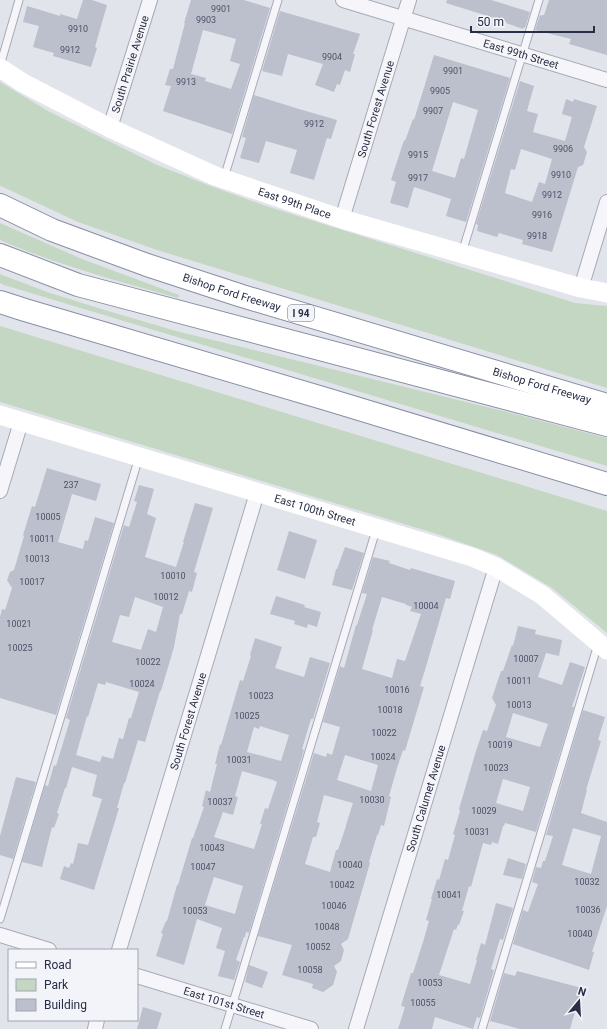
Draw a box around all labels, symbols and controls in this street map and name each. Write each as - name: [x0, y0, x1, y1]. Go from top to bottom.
- house number: 9901: [211, 4, 231, 14]
- scale bar: [471, 8, 594, 34]
- street label: South Prairie Avenue: [109, 14, 151, 114]
- house number: 9903: [196, 15, 216, 25]
- text: 50 m: [477, 15, 504, 29]
- house number: 9910: [68, 24, 88, 34]
- street label: East 99th Street: [482, 36, 561, 72]
- house number: 9912: [60, 45, 80, 55]
- house number: 9904: [322, 52, 342, 62]
- street label: South Forest Avenue: [355, 59, 397, 159]
- house number: 9901: [443, 66, 463, 76]
- house number: 9913: [176, 77, 196, 87]
- house number: 9905: [430, 86, 450, 96]
- house number: 9907: [423, 106, 443, 116]
- house number: 9912: [304, 119, 324, 129]
- house number: 9906: [553, 144, 573, 154]
- house number: 9915: [408, 150, 428, 160]
- house number: 9910: [551, 170, 571, 180]
- house number: 9917: [408, 173, 428, 183]
- street label: East 99th Place: [256, 185, 333, 221]
- house number: 9912: [542, 190, 562, 200]
- house number: 9916: [532, 210, 552, 220]
- house number: 9918: [527, 231, 547, 241]
- street label: Bishop Ford Freeway: [181, 271, 283, 314]
- road number: I 94: [288, 305, 314, 321]
- street label: Bishop Ford Freeway: [491, 365, 594, 407]
- house number: 237: [63, 480, 79, 490]
- street label: East 100th Street: [273, 491, 358, 528]
- house number: 10005: [35, 512, 61, 522]
- house number: 10011: [29, 534, 55, 544]
- house number: 10013: [24, 554, 50, 564]
- house number: 10010: [160, 571, 186, 581]
- house number: 10017: [19, 577, 45, 587]
- house number: 10012: [153, 592, 179, 602]
- house number: 10004: [413, 601, 439, 611]
- house number: 10021: [6, 619, 32, 629]
- house number: 10025: [7, 643, 33, 653]
- house number: 10007: [513, 654, 539, 664]
- house number: 10022: [135, 657, 161, 667]
- street label: South Forest Avenue: [167, 671, 209, 771]
- house number: 10011: [506, 676, 532, 686]
- house number: 10024: [129, 679, 155, 689]
- house number: 10016: [384, 685, 410, 695]
- house number: 10023: [248, 691, 274, 701]
- house number: 10013: [506, 700, 532, 710]
- house number: 10018: [377, 705, 403, 715]
- house number: 10025: [234, 711, 260, 721]
- house number: 10022: [371, 728, 397, 738]
- house number: 10019: [487, 740, 513, 750]
- street label: South Calumet Avenue: [404, 743, 448, 853]
- house number: 10024: [370, 752, 396, 762]
- house number: 10031: [226, 755, 252, 765]
- house number: 10023: [483, 763, 509, 773]
- house number: 10030: [359, 795, 385, 805]
- house number: 10037: [207, 797, 233, 807]
- house number: 10029: [471, 806, 497, 816]
- house number: 10031: [464, 827, 490, 837]
- house number: 10043: [199, 843, 225, 853]
- house number: 10040: [337, 860, 363, 870]
- house number: 10047: [190, 862, 216, 872]
- house number: 10032: [574, 877, 600, 887]
- house number: 10042: [329, 880, 355, 890]
- house number: 10041: [436, 890, 462, 900]
- house number: 10046: [321, 901, 347, 911]
- house number: 10036: [575, 905, 601, 915]
- house number: 10053: [182, 906, 208, 916]
- house number: 10048: [314, 922, 340, 932]
- house number: 10040: [567, 929, 593, 939]
- house number: 10052: [305, 942, 331, 952]
- legend: [8, 949, 138, 1021]
- text: Road: [44, 958, 72, 972]
- house number: 10058: [297, 965, 323, 975]
- text: Park: [44, 978, 69, 992]
- house number: 10053: [417, 978, 443, 988]
- north arrow: [559, 981, 599, 1021]
- street label: East 101st Street: [182, 984, 266, 1021]
- text: N: [576, 985, 588, 999]
- text: Building: [44, 998, 87, 1012]
- house number: 10055: [410, 998, 436, 1008]

